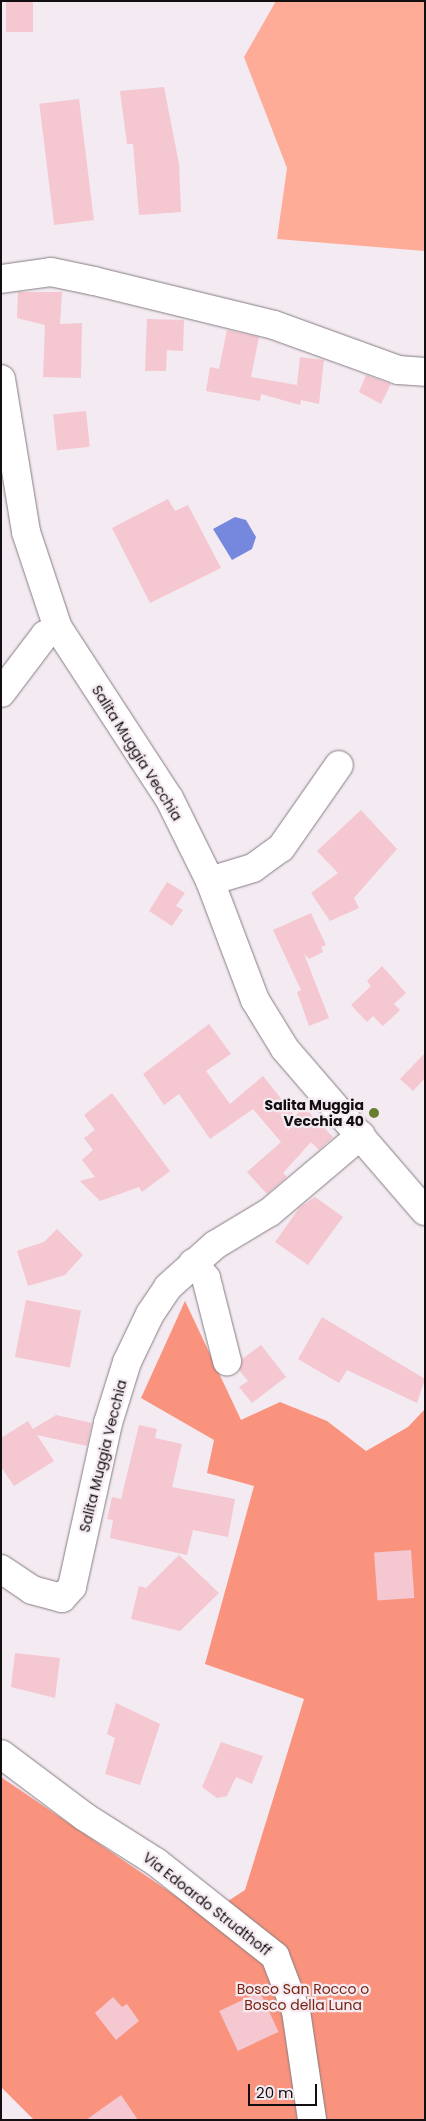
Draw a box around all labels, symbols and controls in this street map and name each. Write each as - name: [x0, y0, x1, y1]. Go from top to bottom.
- street label: Salita Muggia Vecchia: [88, 682, 186, 824]
- place label: Salita Muggia Vecchia 40: [265, 1097, 364, 1130]
- marker: Salita Muggia Vecchia 40: [368, 1107, 380, 1119]
- street label: Salita Muggia Vecchia: [76, 1378, 130, 1534]
- street label: Via Edoardo Strudthoff: [140, 1849, 274, 1959]
- park label: Bosco San Rocco o Bosco della Luna: [237, 1981, 369, 2014]
- scale bar: [251, 2074, 320, 2106]
- text: 20 m: [256, 2082, 294, 2103]

